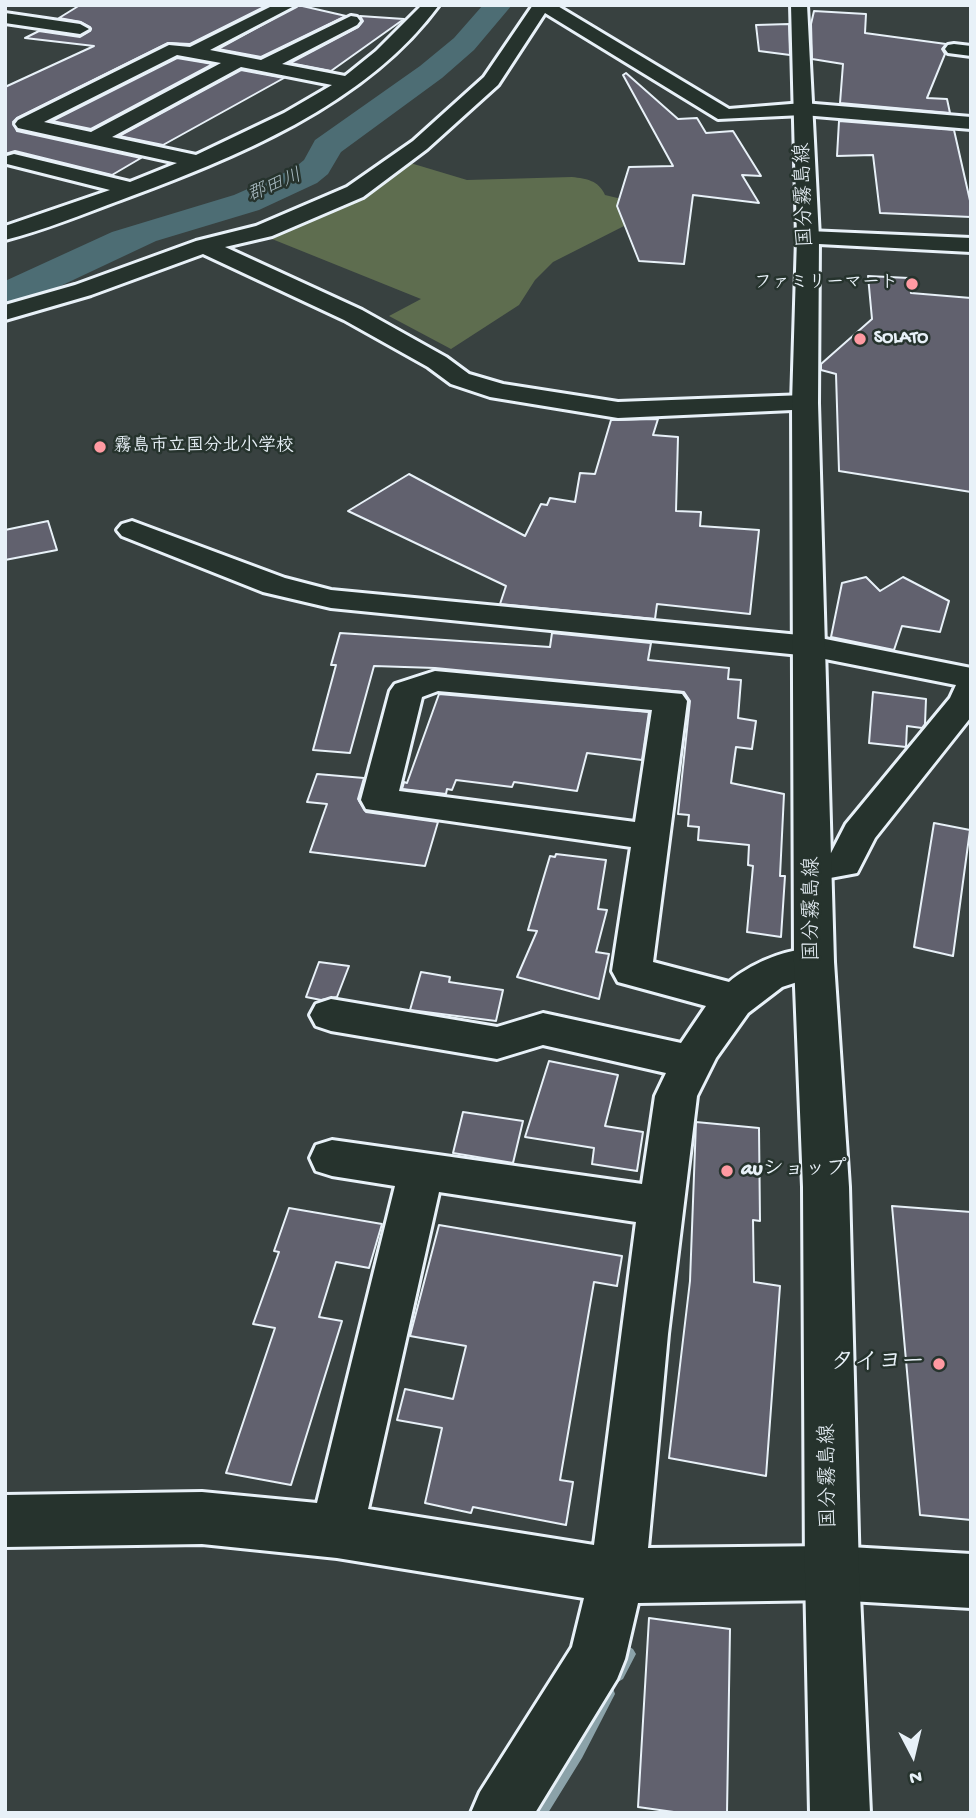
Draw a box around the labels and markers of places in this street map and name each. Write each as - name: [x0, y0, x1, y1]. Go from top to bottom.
- place label: ファミリーマート: [754, 273, 898, 295]
- marker: ファミリーマート: [904, 276, 920, 292]
- place label: SOLATO: [874, 328, 928, 350]
- marker: SOLATO: [852, 331, 868, 347]
- place label: 霧島市立国分北小学校: [114, 436, 294, 458]
- marker: 霧島市立国分北小学校: [92, 439, 108, 455]
- place label: auショップ: [741, 1158, 847, 1184]
- marker: auショップ: [719, 1163, 735, 1179]
- place label: タイヨー: [830, 1350, 925, 1378]
- marker: タイヨー: [931, 1356, 947, 1372]

